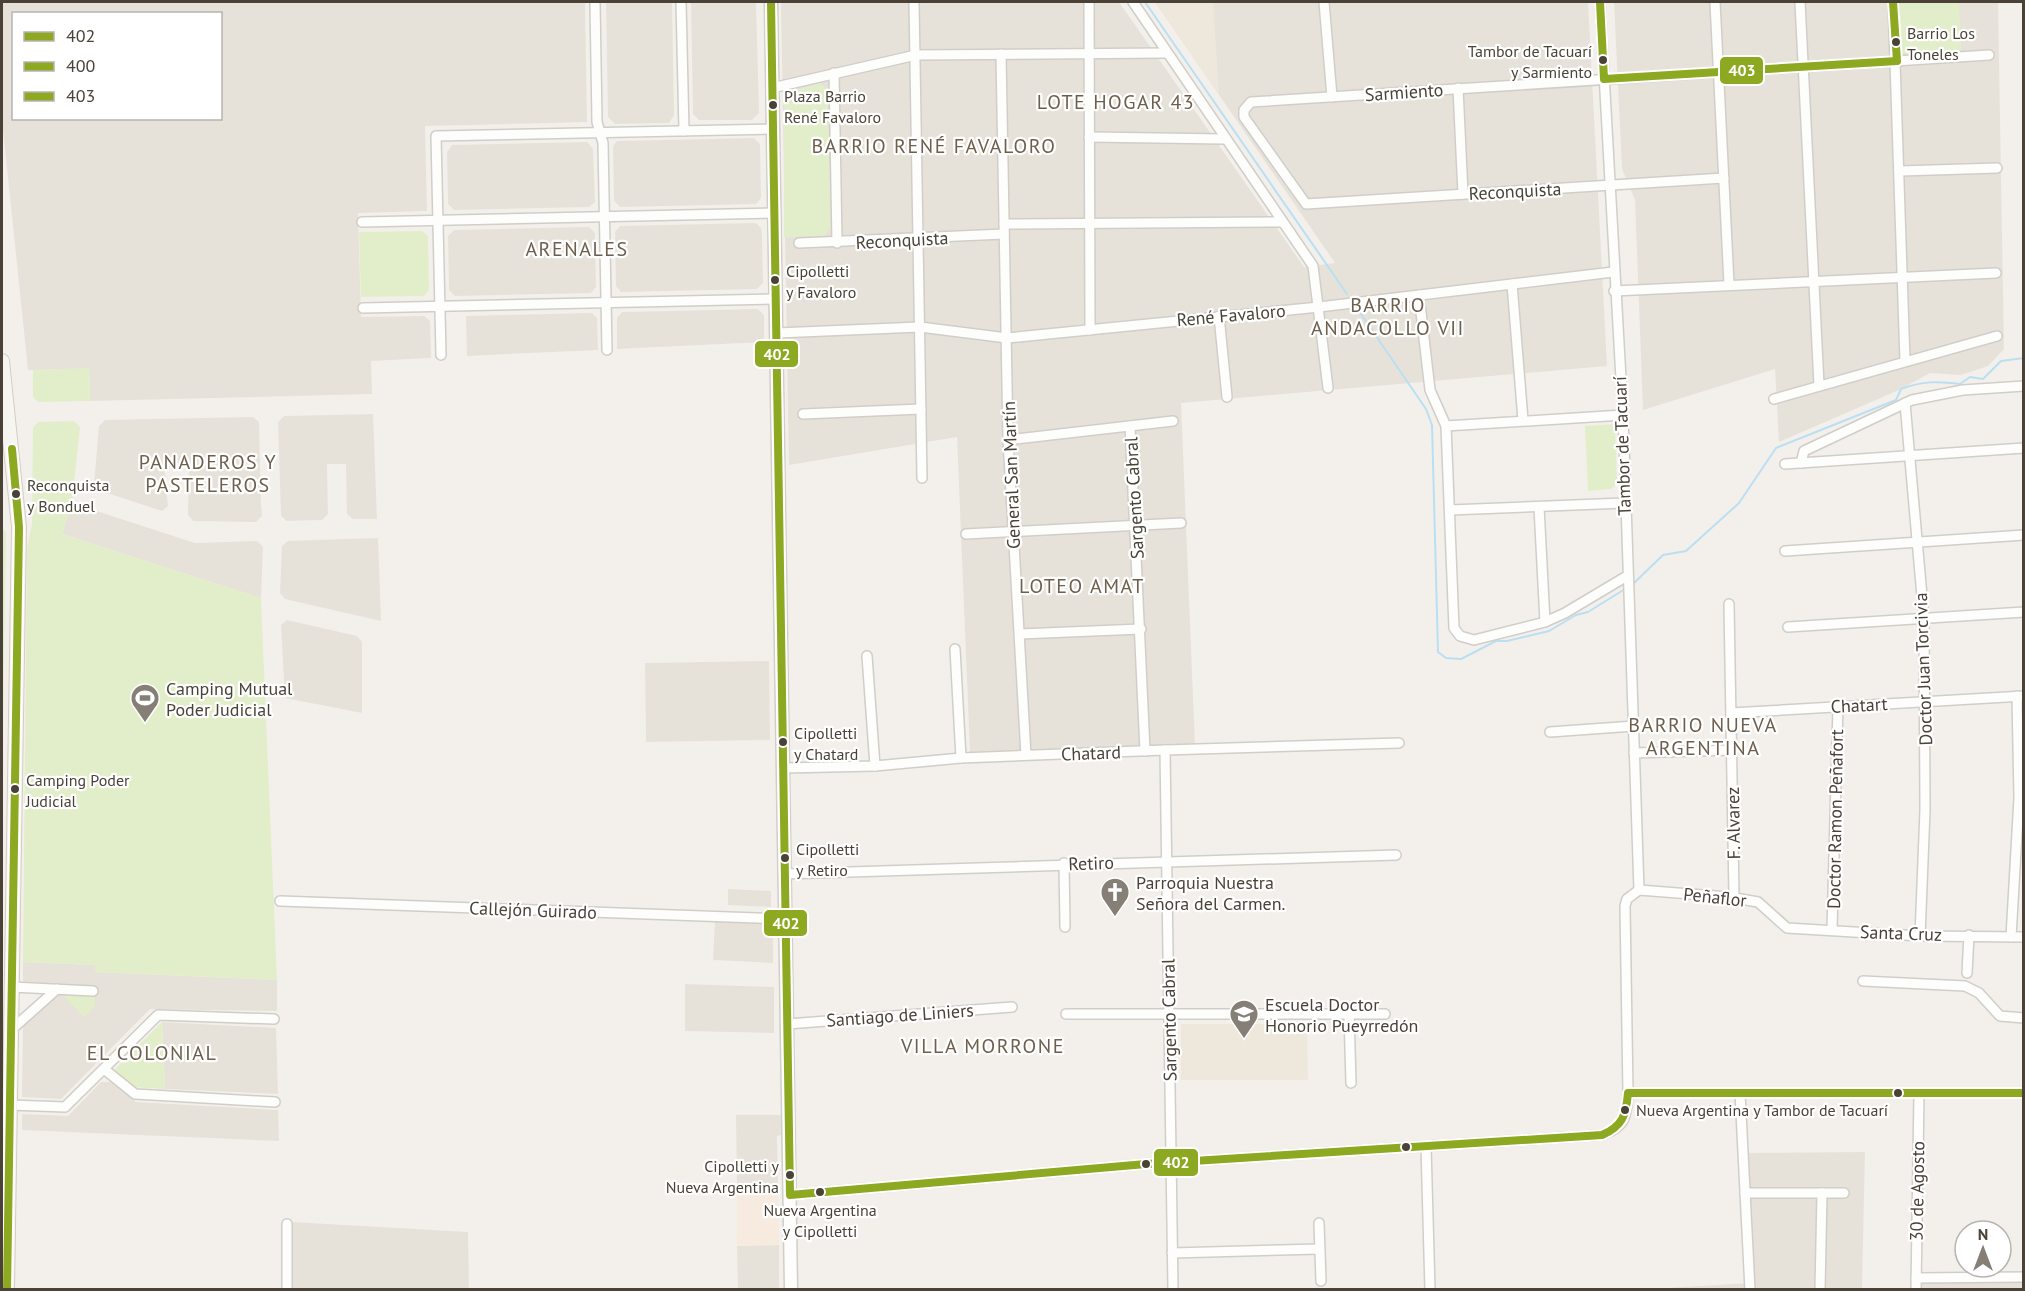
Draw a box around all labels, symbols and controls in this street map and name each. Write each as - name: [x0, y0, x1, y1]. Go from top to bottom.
- legend: [12, 12, 222, 120]
- place label: Barrio Los Toneles: [1907, 23, 1975, 64]
- text: 402: [66, 24, 95, 47]
- marker: Barrio Los Toneles: [1890, 36, 1902, 48]
- place label: Tambor de Tacuarí y Sarmiento: [1468, 41, 1592, 82]
- text: 400: [66, 54, 96, 77]
- marker: Tambor de Tacuarí y Sarmiento: [1597, 54, 1609, 66]
- line badge: 403: [1719, 56, 1764, 85]
- text: 403: [1728, 60, 1756, 80]
- street label: Sarmiento: [1364, 78, 1444, 106]
- text: 403: [66, 84, 95, 107]
- place label: Plaza Barrio René Favaloro: [784, 86, 881, 127]
- district label: LOTE HOGAR 43: [1037, 89, 1195, 115]
- marker: Plaza Barrio René Favaloro: [767, 99, 779, 111]
- district label: BARRIO RENÉ FAVALORO: [812, 133, 1056, 159]
- street label: Reconquista: [1468, 177, 1562, 205]
- street label: Reconquista: [855, 226, 949, 254]
- district label: ARENALES: [525, 236, 629, 262]
- place label: Cipolletti y Favaloro: [786, 261, 856, 302]
- marker: Cipolletti y Favaloro: [769, 274, 781, 286]
- district label: BARRIO ANDACOLLO VII: [1311, 292, 1465, 341]
- street label: René Favaloro: [1176, 299, 1286, 331]
- line badge: 402: [754, 340, 799, 368]
- text: 402: [763, 344, 791, 364]
- street label: Tambor de Tacuarí: [1608, 376, 1636, 516]
- street label: General San Martín: [997, 401, 1025, 549]
- street label: Sargento Cabral: [1119, 435, 1149, 560]
- district label: PANADEROS Y PASTELEROS: [139, 449, 277, 498]
- place label: Reconquista y Bonduel: [27, 475, 109, 516]
- marker: Reconquista y Bonduel: [10, 488, 22, 500]
- district label: LOTEO AMAT: [1019, 573, 1145, 599]
- street label: Doctor Juan Torcivia: [1909, 592, 1937, 746]
- place label: Camping Mutual Poder Judicial: [166, 677, 293, 721]
- sports icon: Camping Mutual Poder Judicial: [129, 682, 161, 724]
- street label: Chatart: [1830, 692, 1888, 718]
- district label: BARRIO NUEVA ARGENTINA: [1628, 712, 1778, 761]
- place label: Cipolletti y Chatard: [794, 723, 858, 764]
- street label: Doctor Ramon Peñafort: [1822, 729, 1848, 909]
- marker: Cipolletti y Chatard: [777, 736, 789, 748]
- street label: Chatard: [1061, 740, 1121, 766]
- place label: Camping Poder Judicial: [25, 770, 130, 811]
- marker: Camping Poder Judicial: [9, 783, 21, 795]
- street label: F. Alvarez: [1721, 787, 1745, 859]
- place label: Cipolletti y Retiro: [796, 839, 859, 880]
- street label: Retiro: [1068, 851, 1114, 875]
- marker: Cipolletti y Retiro: [779, 852, 791, 864]
- place label: Parroquia Nuestra Señora del Carmen.: [1136, 871, 1285, 915]
- church icon: Parroquia Nuestra Señora del Carmen.: [1099, 876, 1131, 918]
- street label: Peñaflor: [1682, 882, 1748, 912]
- street label: Callejón Guirado: [469, 896, 597, 924]
- line badge: 402: [763, 909, 808, 937]
- text: 402: [772, 913, 800, 933]
- street label: Santa Cruz: [1860, 920, 1942, 946]
- street label: Sargento Cabral: [1156, 958, 1182, 1081]
- place label: Escuela Doctor Honorio Pueyrredón: [1265, 993, 1418, 1037]
- street label: Santiago de Liniers: [826, 998, 974, 1032]
- school or university icon: Escuela Doctor Honorio Pueyrredón: [1228, 998, 1260, 1040]
- district label: VILLA MORRONE: [900, 1033, 1065, 1059]
- district label: EL COLONIAL: [87, 1040, 217, 1066]
- unlabelled marker: [1892, 1087, 1904, 1099]
- place label: Nueva Argentina y Tambor de Tacuarí: [1636, 1100, 1888, 1120]
- marker: Nueva Argentina y Tambor de Tacuarí: [1619, 1104, 1631, 1116]
- unlabelled marker: [1400, 1141, 1412, 1153]
- street label: 30 de Agosto: [1905, 1141, 1929, 1241]
- line badge: 402: [1153, 1148, 1199, 1177]
- text: 402: [1162, 1152, 1190, 1172]
- place label: Cipolletti y Nueva Argentina: [666, 1156, 780, 1197]
- unlabelled marker: [1140, 1158, 1152, 1170]
- marker: Cipolletti y Nueva Argentina: [784, 1169, 796, 1181]
- marker: Nueva Argentina y Cipolletti: [814, 1186, 826, 1198]
- place label: Nueva Argentina y Cipolletti: [763, 1200, 877, 1241]
- north arrow: [1953, 1219, 2013, 1279]
- text: N: [1978, 1224, 1988, 1244]

